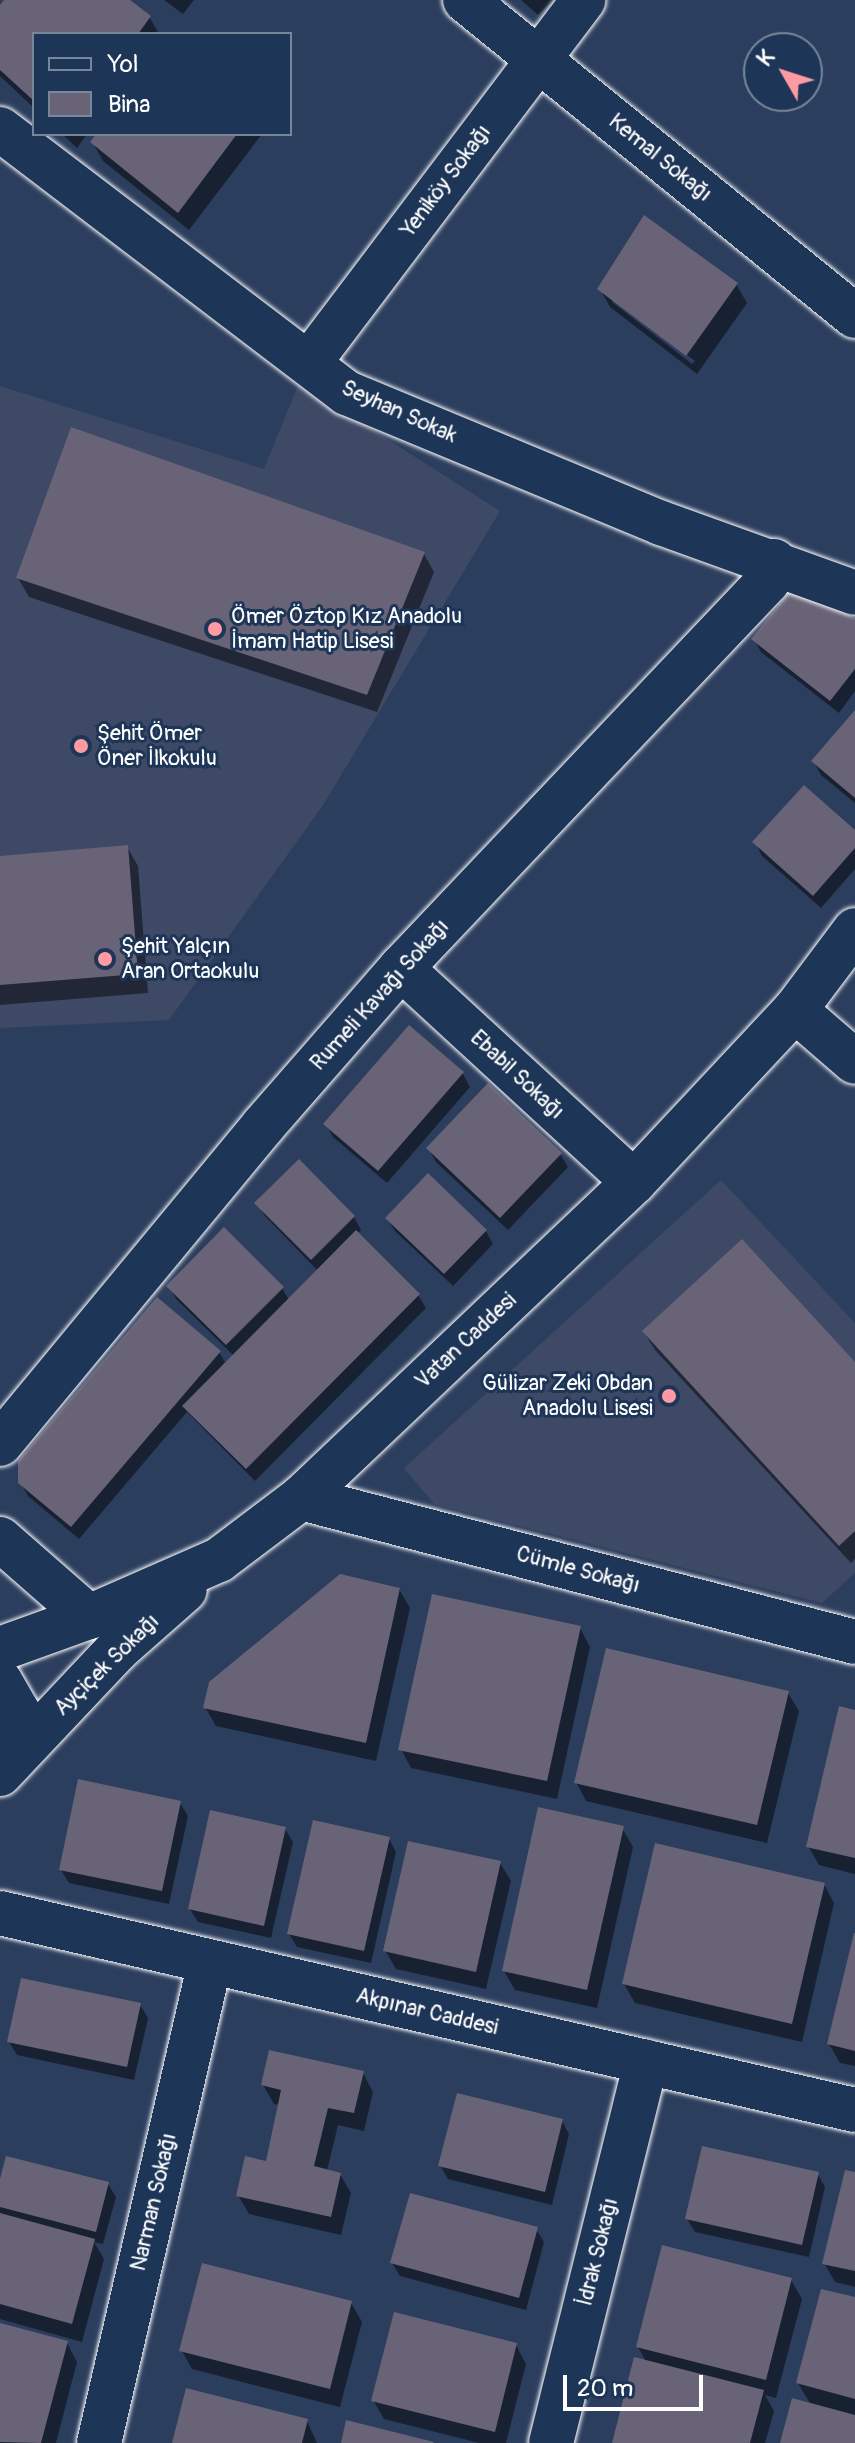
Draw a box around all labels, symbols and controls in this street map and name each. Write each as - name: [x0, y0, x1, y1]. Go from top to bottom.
- legend: [32, 32, 292, 136]
- north arrow: [743, 32, 823, 112]
- text: K: [751, 44, 781, 72]
- text: Yol: [108, 50, 138, 79]
- text: Bina: [108, 90, 150, 119]
- street label: Kemal Sokağı: [603, 108, 717, 208]
- street label: Yeniköy Sokağı: [395, 120, 497, 242]
- street label: Seyhan Sokak: [337, 375, 461, 449]
- place label: Ömer Öztop Kız Anadolu İmam Hatip Lisesi: [231, 603, 462, 654]
- marker: Ömer Öztop Kız Anadolu İmam Hatip Lisesi: [206, 620, 224, 638]
- place label: Şehit Ömer Öner İlkokulu: [97, 720, 217, 772]
- marker: Şehit Ömer Öner İlkokulu: [72, 737, 90, 755]
- street label: Rumeli Kavağı Sokağı: [305, 914, 455, 1076]
- place label: Şehit Yalçın Aran Ortaokulu: [121, 933, 259, 984]
- marker: Şehit Yalçın Aran Ortaokulu: [96, 950, 114, 968]
- street label: Ebabil Sokağı: [465, 1025, 569, 1125]
- street label: Vatan Caddesi: [410, 1287, 522, 1395]
- place label: Gülizar Zeki Obdan Anadolu Lisesi: [482, 1370, 653, 1422]
- marker: Gülizar Zeki Obdan Anadolu Lisesi: [660, 1387, 678, 1405]
- street label: Cümle Sokağı: [513, 1541, 643, 1599]
- street label: Ayçiçek Sokağı: [49, 1608, 165, 1722]
- street label: Akpınar Caddesi: [353, 1983, 501, 2041]
- street label: Narman Sokağı: [125, 2130, 183, 2274]
- street label: İdrak Sokağı: [572, 2195, 624, 2309]
- scale bar: [567, 2359, 707, 2409]
- text: 20 m: [577, 2374, 633, 2403]

